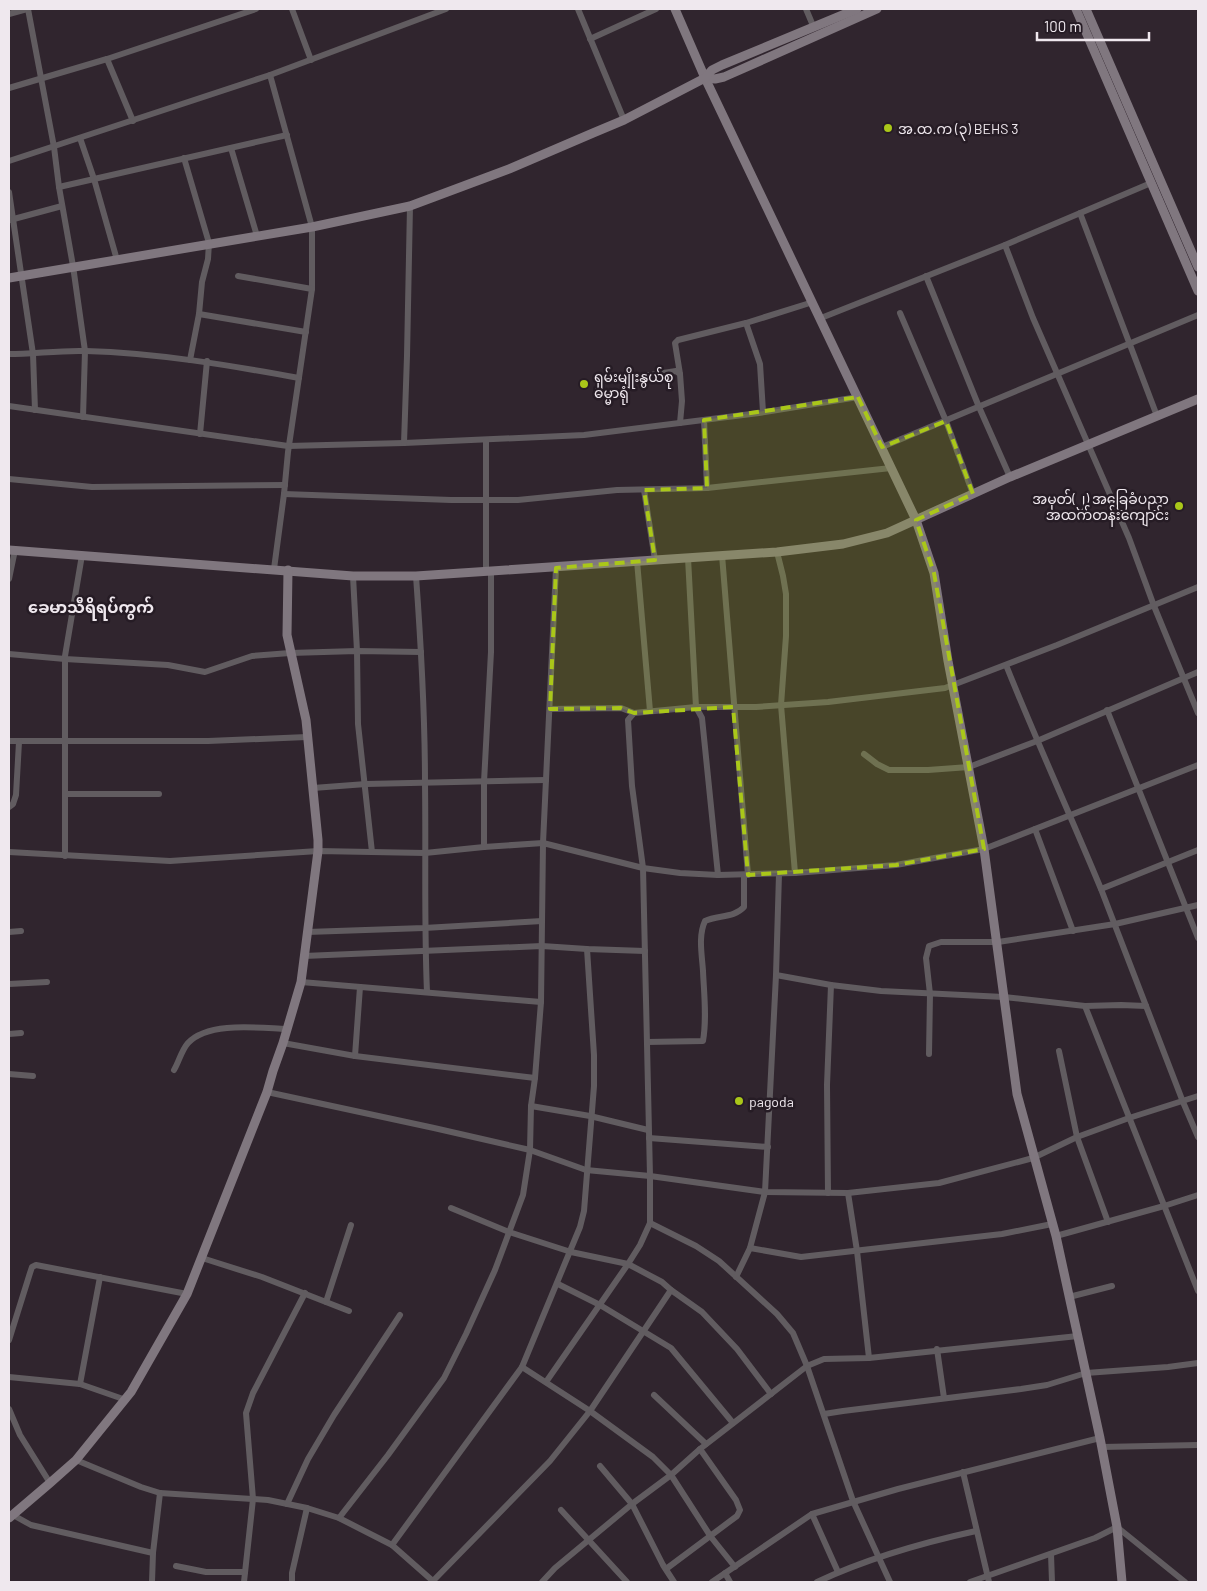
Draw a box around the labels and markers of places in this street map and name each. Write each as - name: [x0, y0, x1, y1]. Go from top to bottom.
- place label: အ.ထ.က (၃) BEHS 3: [898, 120, 1018, 141]
- marker: အ.ထ.က (၃) BEHS 3: [882, 122, 894, 134]
- place label: ရှမ်းမျိုးနွယ်စု ဓမ္မာရုံ: [594, 367, 673, 405]
- marker: ရှမ်းမျိုးနွယ်စု ဓမ္မာရုံ: [578, 378, 590, 390]
- place label: အမှတ်(၂) အခြေခံပညာ အထက်တန်းကျောင်း: [1032, 489, 1169, 527]
- marker: အမှတ်(၂) အခြေခံပညာ အထက်တန်းကျောင်း: [1173, 500, 1185, 512]
- place label: pagoda: [749, 1093, 794, 1110]
- marker: pagoda: [733, 1095, 745, 1107]

